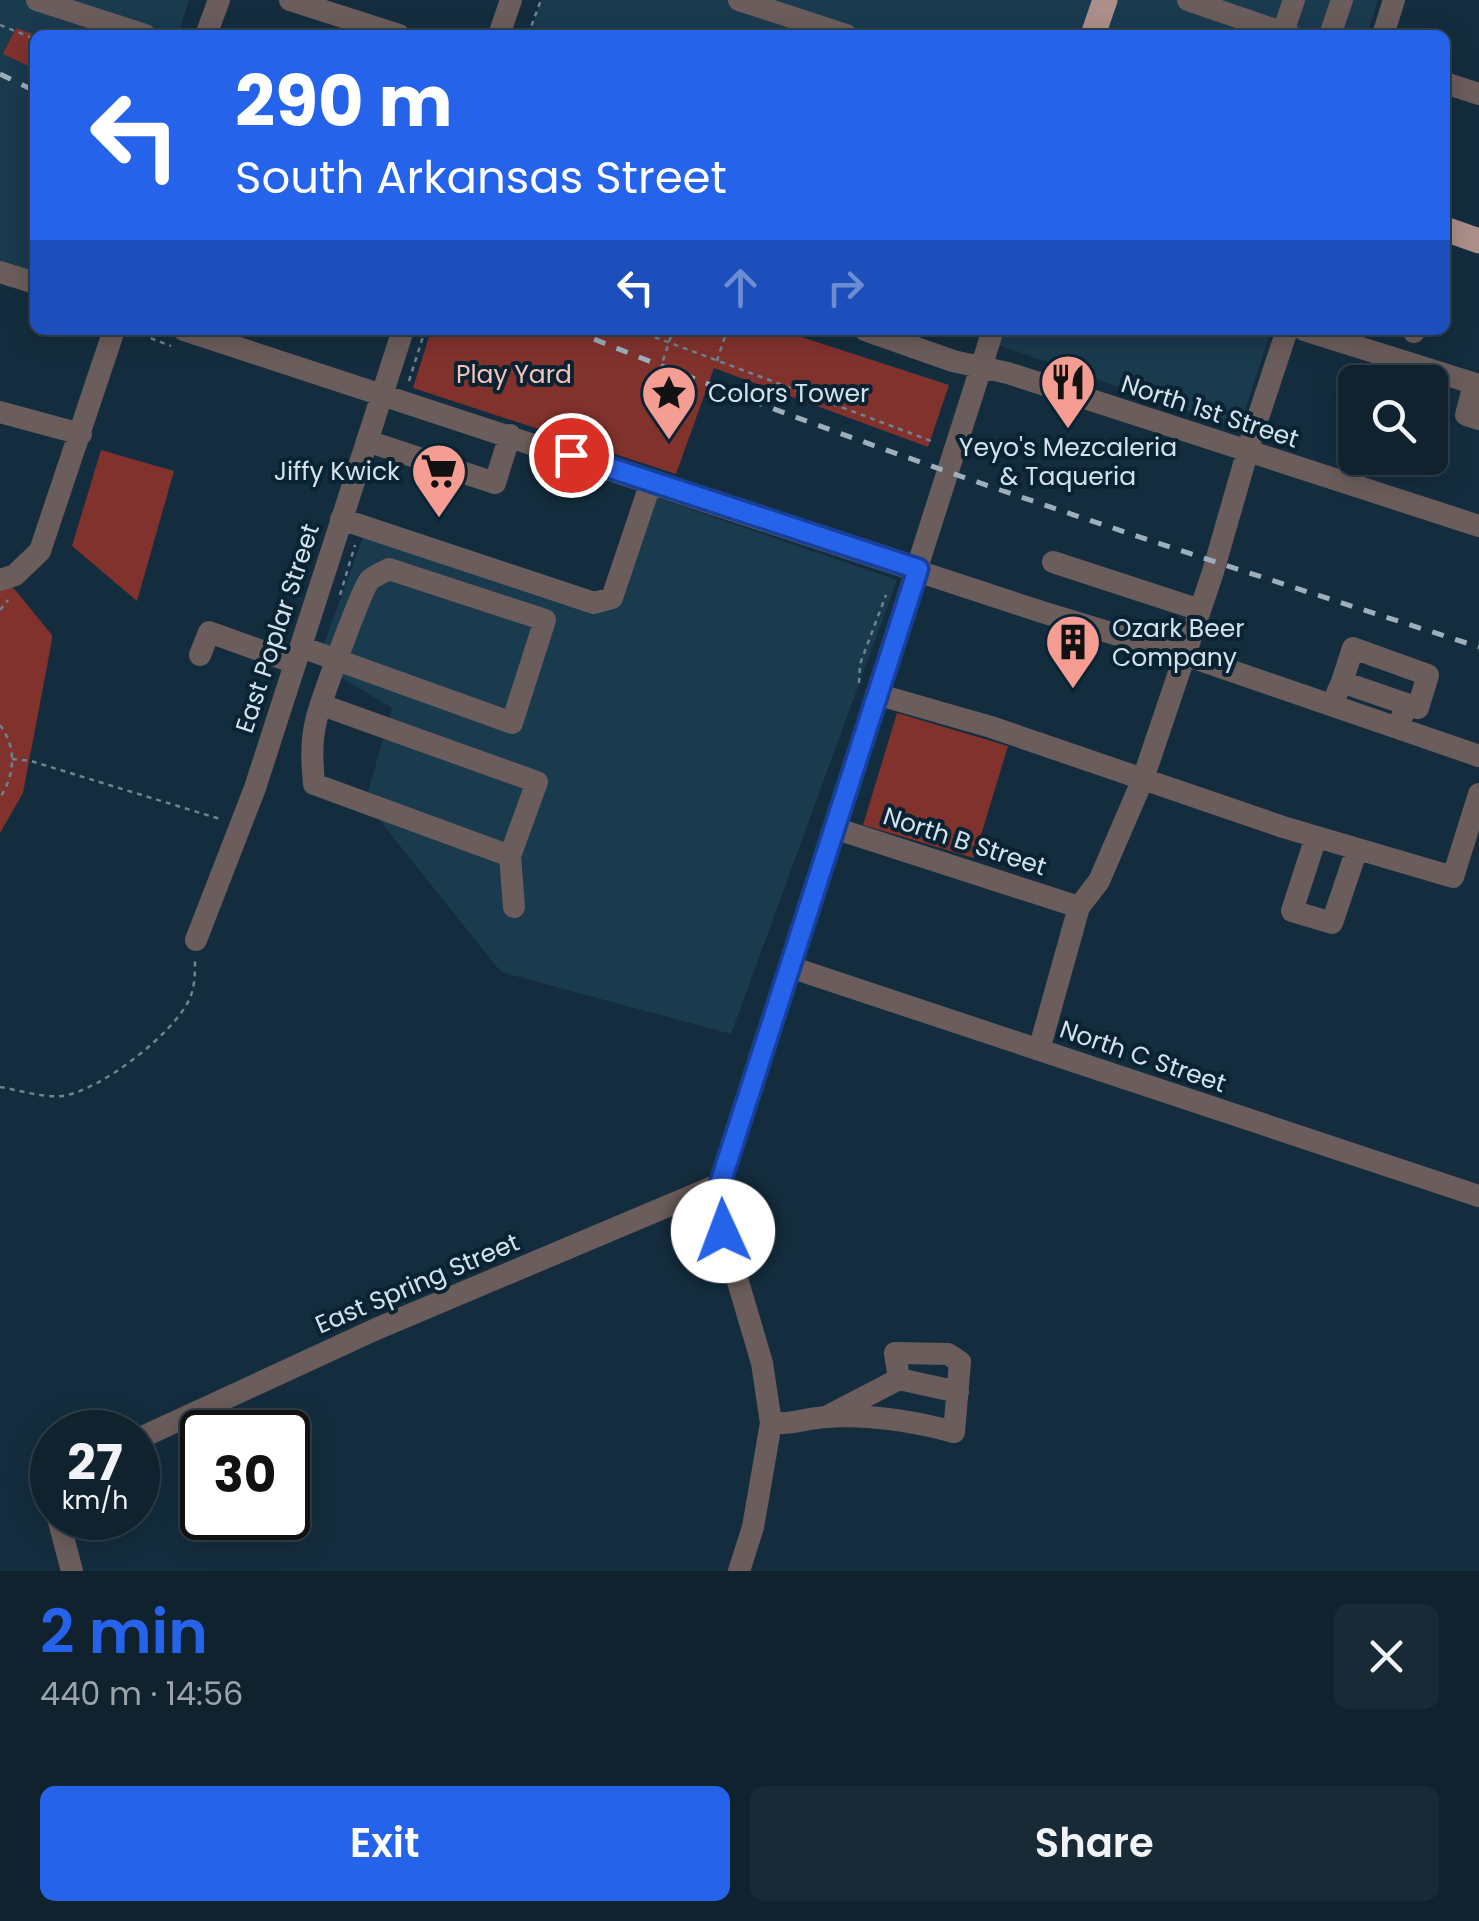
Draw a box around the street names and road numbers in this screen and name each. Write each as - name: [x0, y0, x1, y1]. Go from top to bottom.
- street label: North 1st Street: [1117, 366, 1303, 457]
- street label: East Poplar Street: [227, 519, 328, 737]
- street label: North B Street: [879, 799, 1051, 884]
- street label: North C Street: [1055, 1012, 1231, 1101]
- street label: East Spring Street: [310, 1225, 525, 1342]

